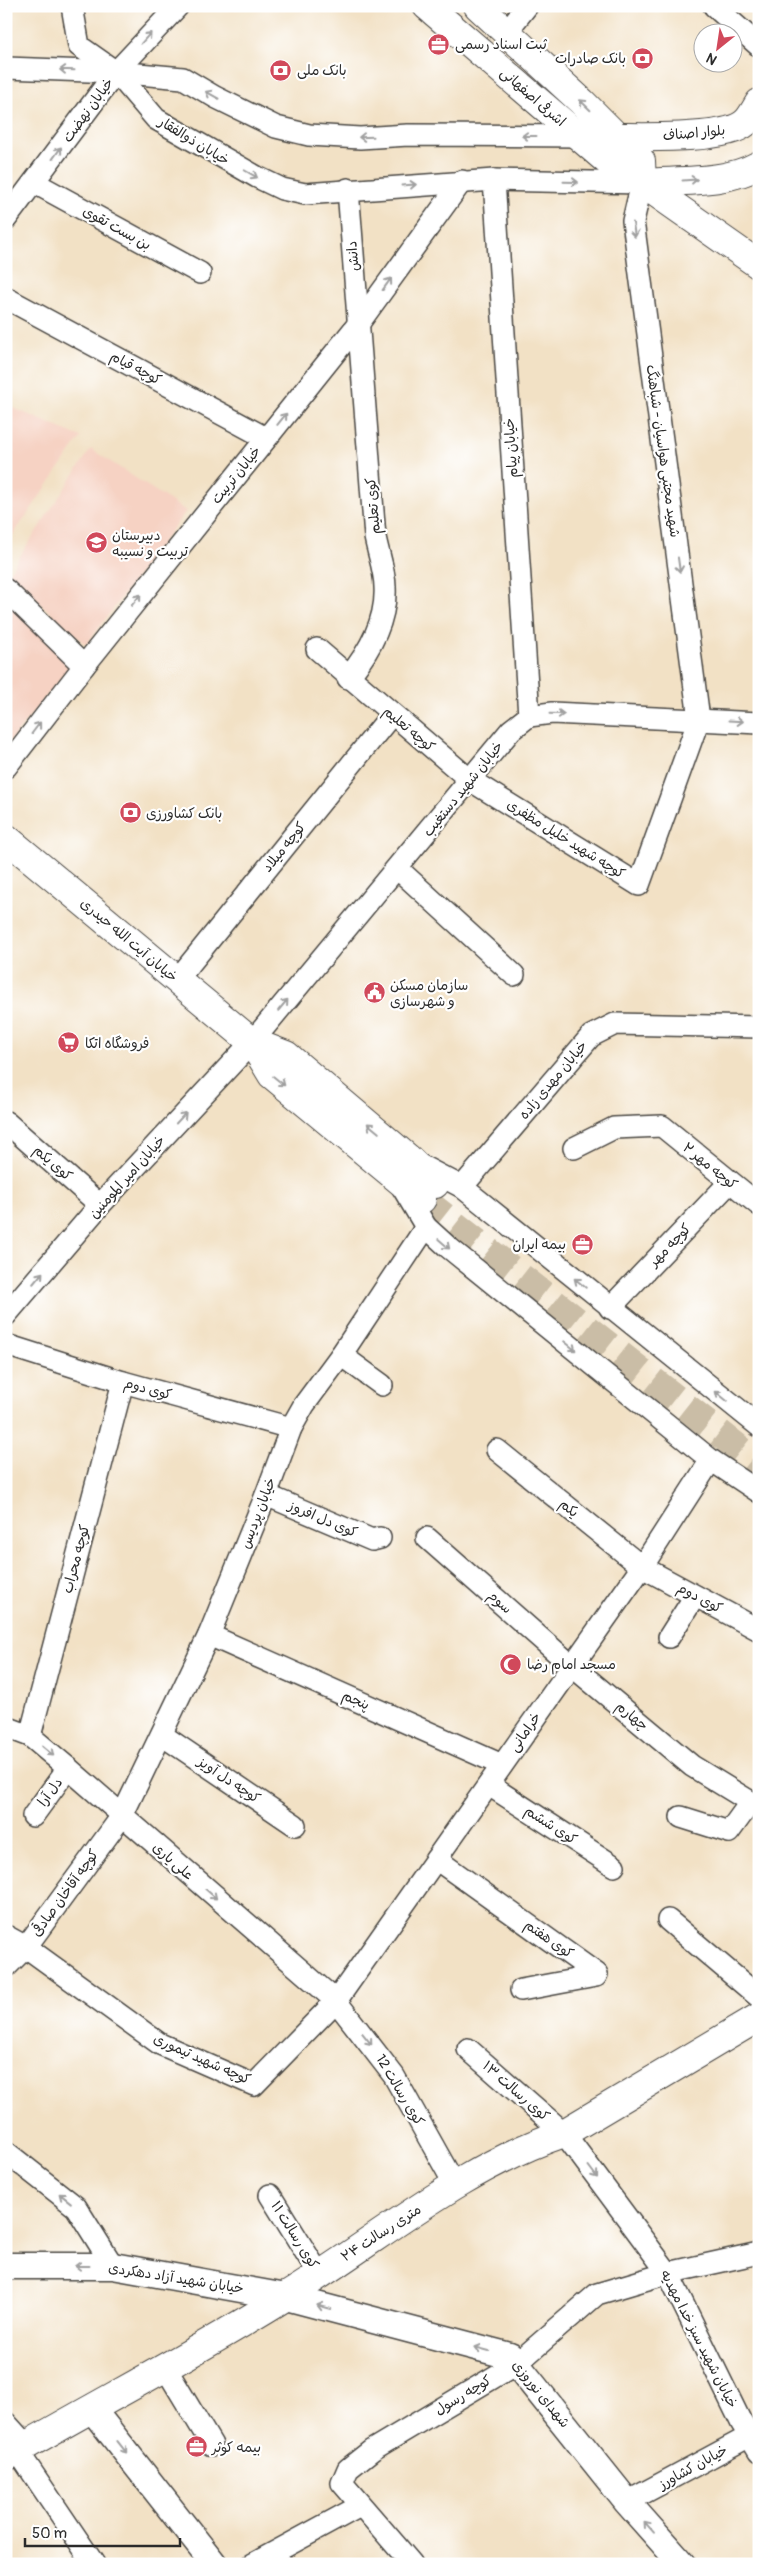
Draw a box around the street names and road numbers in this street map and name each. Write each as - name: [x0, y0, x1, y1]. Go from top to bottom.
- street label: اشرفی اصفهانی: [497, 63, 570, 130]
- street label: خیابان نهضت: [59, 74, 117, 146]
- street label: خیابان ذوالفقار: [155, 113, 232, 169]
- street label: بلوار اصناف: [662, 122, 726, 144]
- street label: بن بست تقوی: [80, 202, 154, 254]
- street label: دانش: [343, 240, 363, 272]
- street label: کوچه قیام: [107, 347, 165, 390]
- street label: شهید مجتبی هواسیان - شباهنگ: [642, 363, 684, 539]
- street label: خیابان پیام: [500, 417, 524, 478]
- street label: خیابان تربیت: [208, 443, 264, 507]
- street label: کوی تعلیم: [362, 477, 386, 535]
- street label: کوچه تعلیم: [378, 702, 438, 757]
- street label: خیابان شهید دستغیب: [419, 738, 507, 840]
- street label: کوچه شهید خلیل مظفری: [503, 796, 628, 883]
- street label: کوچه میلاد: [259, 819, 310, 876]
- street label: خیابان آیت الله حیدری: [77, 894, 181, 986]
- street label: خیابان مهدی زاده: [515, 1037, 591, 1123]
- street label: خیابان امیر المومنین: [85, 1132, 169, 1222]
- street label: کوچه مهر ۲: [679, 1139, 741, 1194]
- street label: کوی یکم: [29, 1142, 76, 1186]
- street label: کوچه مهر: [645, 1220, 695, 1271]
- street label: کوی دوم: [122, 1374, 174, 1405]
- street label: خیابان پردیس: [237, 1475, 280, 1551]
- street label: یکم: [555, 1495, 582, 1522]
- street label: کوی دل افروز: [285, 1496, 360, 1541]
- street label: کوچه محراب: [59, 1523, 94, 1596]
- street label: کوی دوم: [674, 1579, 726, 1619]
- street label: سوم: [482, 1587, 516, 1619]
- street label: پنجم: [339, 1687, 372, 1715]
- street label: چهارم: [611, 1698, 652, 1736]
- street label: خرامانی: [505, 1709, 545, 1755]
- street label: کوچه دل آویز: [193, 1752, 263, 1808]
- street label: دل آرا: [34, 1774, 66, 1810]
- street label: کوی ششم: [521, 1802, 580, 1850]
- street label: علی یاری: [149, 1839, 197, 1883]
- street label: کوچه آقاخان صادقی: [28, 1846, 103, 1940]
- street label: کوی هفتم: [520, 1916, 577, 1964]
- street label: کوچه شهید تیموری: [150, 2030, 253, 2089]
- street label: کوی رسالت 12: [372, 2051, 428, 2129]
- street label: کوی رسالت ۱۳: [479, 2057, 553, 2125]
- street label: کوی رسالت ۱۱: [267, 2198, 323, 2272]
- street label: ۲۴ متری رسالت: [338, 2201, 424, 2265]
- street label: خیابان شهید آزاد دهکردی: [107, 2259, 245, 2297]
- street label: خیابان شهید سبز خدا مهدیه: [657, 2267, 741, 2411]
- street label: شهدای نوروزی: [509, 2357, 573, 2431]
- street label: کوچه رسول: [432, 2371, 495, 2419]
- street label: خیابان کشاورز: [655, 2441, 730, 2493]

